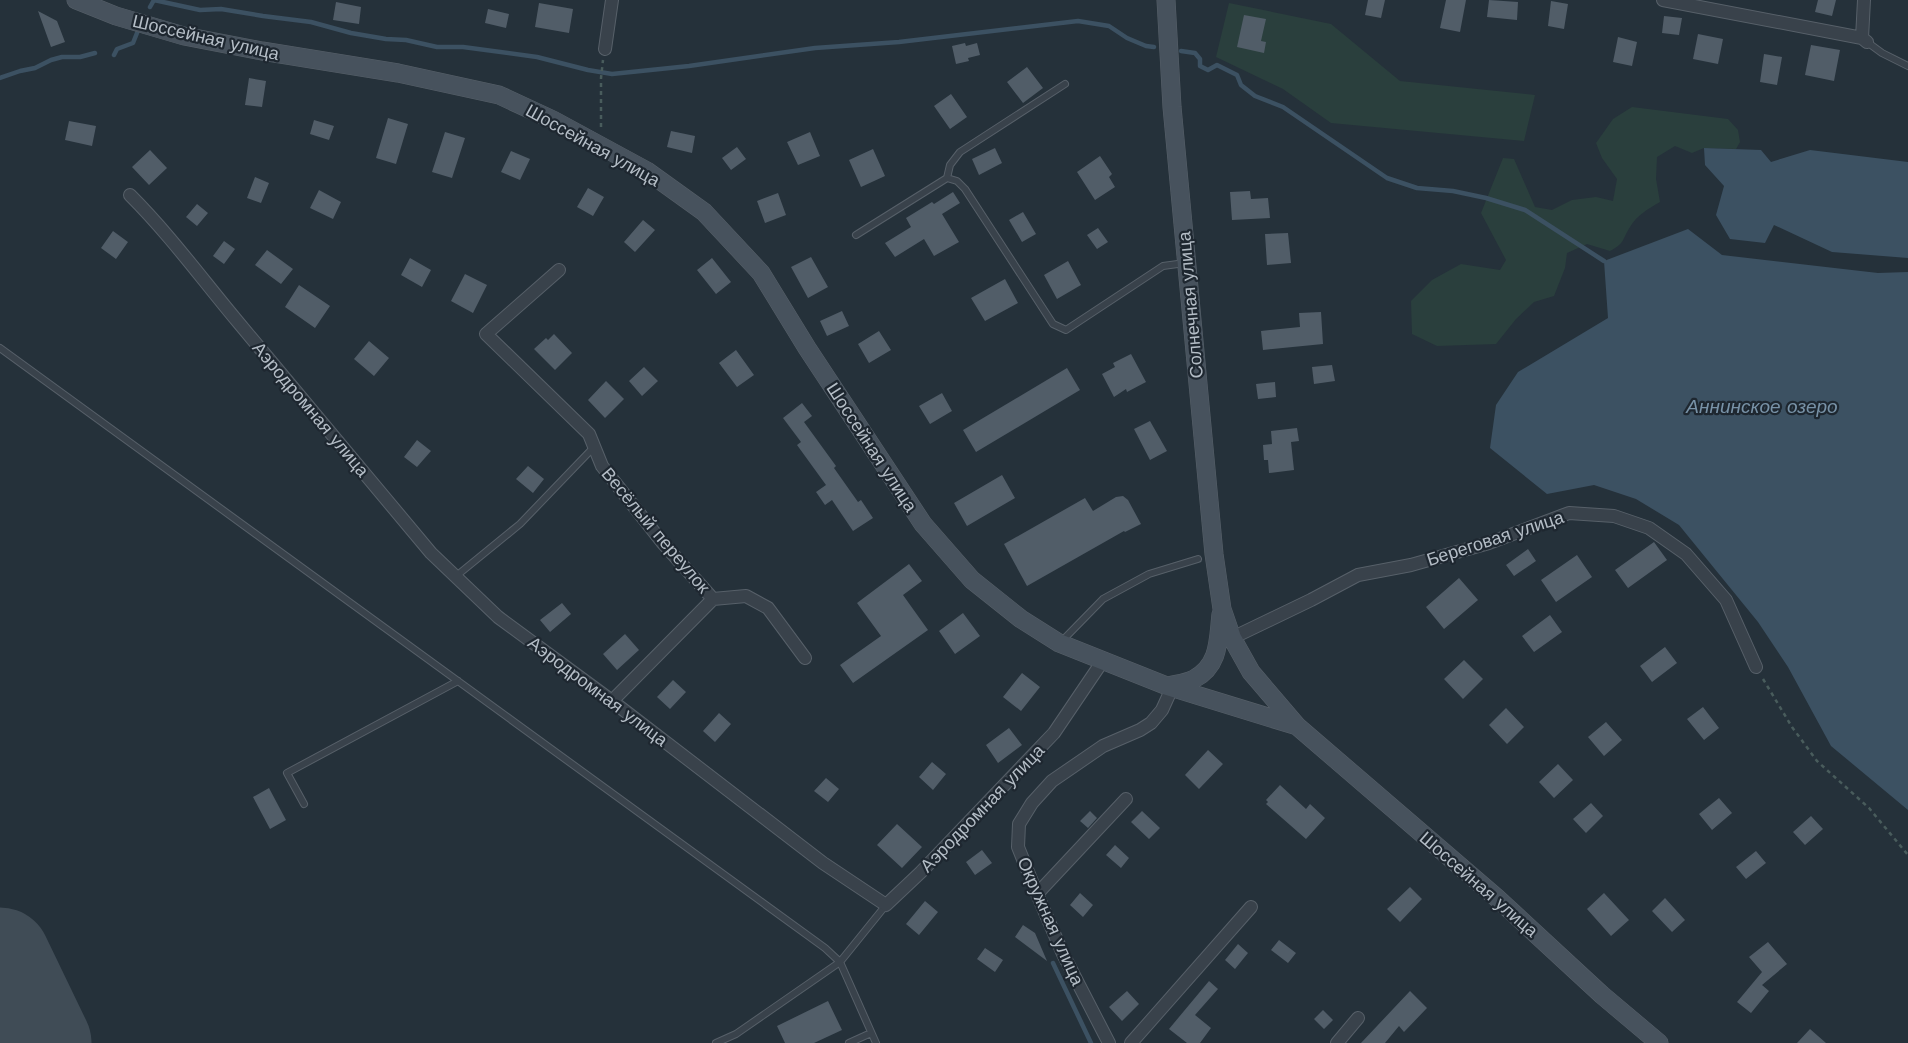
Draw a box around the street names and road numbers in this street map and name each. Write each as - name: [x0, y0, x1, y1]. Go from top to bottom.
- street label: Шоссейная улица: [131, 10, 282, 64]
- street label: Шоссейная улица: [522, 99, 664, 191]
- street label: Солнечная улица: [1173, 230, 1207, 379]
- street label: Аэродромная улица: [249, 337, 374, 481]
- street label: Шоссейная улица: [822, 378, 922, 516]
- street label: Весёлый переулок: [597, 463, 715, 597]
- street label: Береговая улица: [1424, 506, 1567, 570]
- street label: Аэродромная улица: [524, 632, 673, 751]
- street label: Аэродромная улица: [916, 739, 1049, 876]
- street label: Шоссейная улица: [1416, 827, 1543, 942]
- street label: Окружная улица: [1013, 854, 1089, 989]

